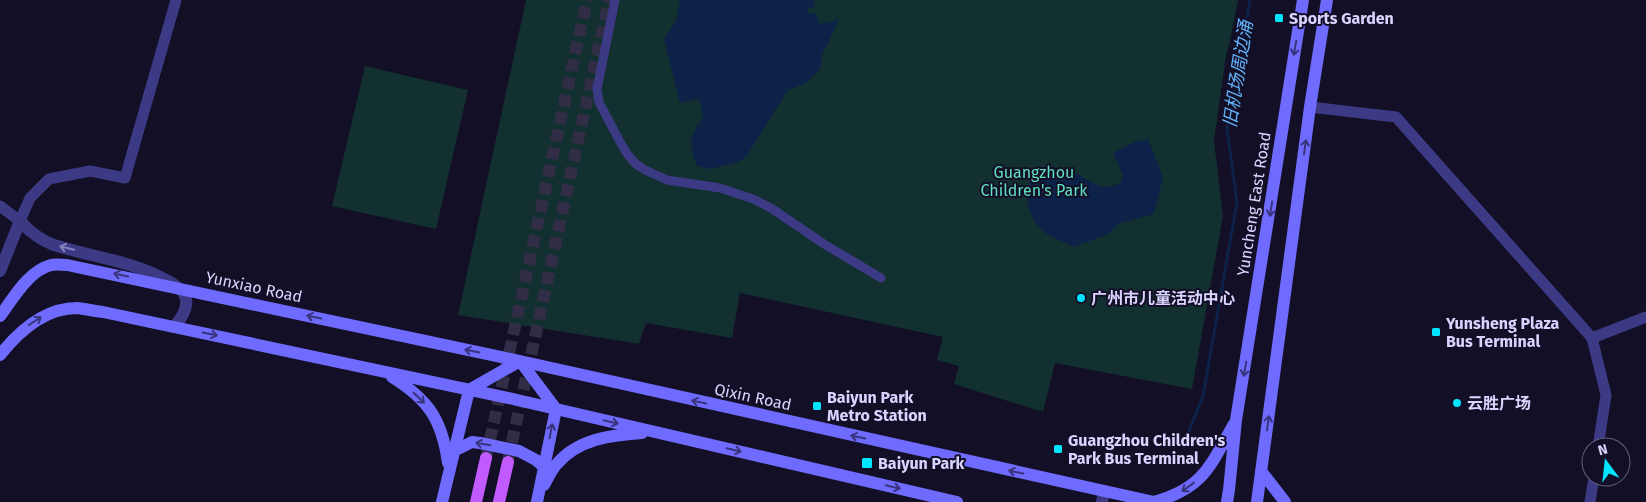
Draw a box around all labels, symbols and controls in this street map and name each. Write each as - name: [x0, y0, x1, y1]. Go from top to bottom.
- place label: Sports Garden: [1289, 9, 1394, 28]
- marker: Sports Garden: [1273, 12, 1285, 24]
- water label: 旧机场周边涌: [1219, 17, 1258, 129]
- one-way arrow: [1289, 40, 1299, 56]
- street label: Yuncheng East Road: [1233, 131, 1275, 277]
- one-way arrow: [1300, 139, 1310, 155]
- park label: Guangzhou Children's Park: [980, 163, 1088, 200]
- one-way arrow: [1265, 200, 1275, 216]
- one-way arrow: [60, 243, 76, 252]
- street label: Yunxiao Road: [204, 268, 304, 306]
- one-way arrow: [113, 270, 129, 280]
- place label: 广州市儿童活动中心: [1091, 289, 1235, 308]
- marker: 广州市儿童活动中心: [1075, 292, 1087, 304]
- one-way arrow: [306, 311, 322, 321]
- place label: Yunsheng Plaza Bus Terminal: [1445, 314, 1560, 351]
- one-way arrow: [28, 316, 42, 326]
- marker: Yunsheng Plaza Bus Terminal: [1430, 326, 1442, 338]
- one-way arrow: [201, 330, 217, 339]
- one-way arrow: [465, 346, 481, 355]
- one-way arrow: [1239, 361, 1249, 377]
- street label: Qixin Road: [713, 380, 793, 414]
- place label: Baiyun Park Metro Station: [827, 388, 927, 425]
- one-way arrow: [412, 392, 425, 404]
- place label: 云胜广场: [1467, 394, 1531, 413]
- one-way arrow: [691, 397, 707, 406]
- marker: 云胜广场: [1451, 397, 1463, 409]
- marker: Baiyun Park Metro Station: [811, 400, 823, 412]
- one-way arrow: [1263, 415, 1273, 431]
- one-way arrow: [603, 418, 619, 427]
- one-way arrow: [547, 423, 557, 439]
- place label: Guangzhou Children's Park Bus Terminal: [1068, 431, 1226, 468]
- one-way arrow: [850, 432, 866, 441]
- north arrow: [1581, 437, 1631, 487]
- one-way arrow: [476, 438, 492, 448]
- text: N: [1596, 441, 1609, 459]
- marker: Guangzhou Children's Park Bus Terminal: [1052, 443, 1064, 455]
- one-way arrow: [726, 446, 742, 455]
- place label: Baiyun Park: [878, 454, 965, 473]
- marker: Baiyun Park: [860, 456, 874, 470]
- one-way arrow: [1009, 466, 1025, 476]
- one-way arrow: [1181, 482, 1195, 492]
- one-way arrow: [884, 483, 900, 492]

